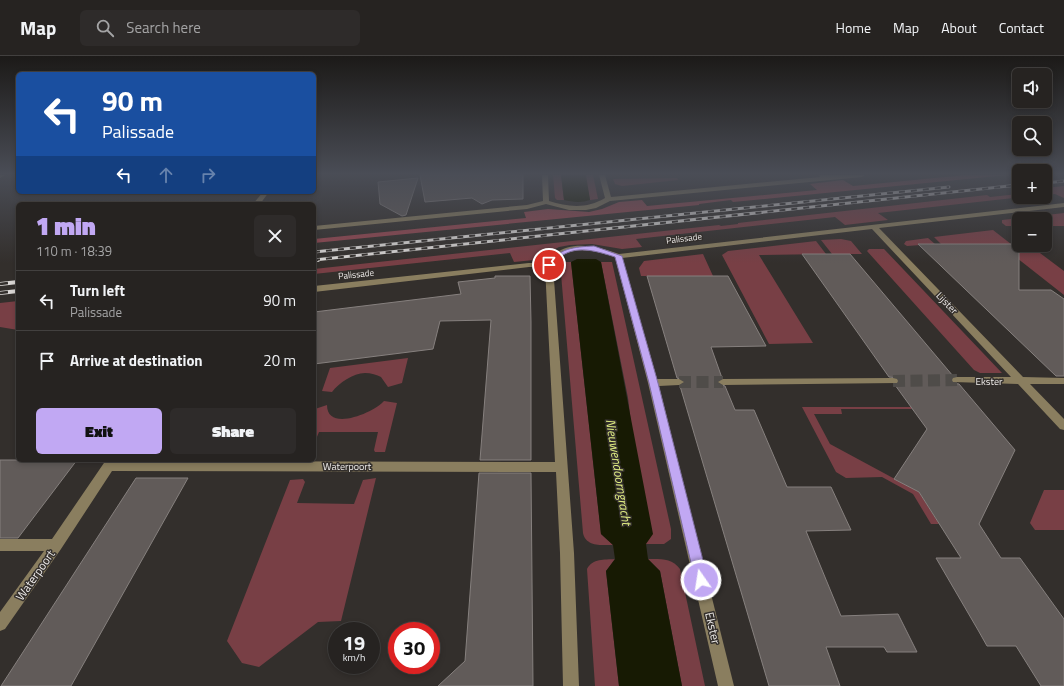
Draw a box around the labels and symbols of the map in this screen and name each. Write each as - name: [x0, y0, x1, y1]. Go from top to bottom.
- street label: Palissade: [665, 229, 703, 247]
- pin: [532, 248, 566, 282]
- street label: Palissade: [337, 266, 375, 282]
- street label: Lijster: [933, 288, 962, 318]
- street label: Ekster: [976, 374, 1003, 389]
- water label: Nieuwendoorngracht: [601, 417, 638, 529]
- street label: Waterpoort: [323, 459, 372, 474]
- street label: Waterpoort: [11, 545, 60, 604]
- position arrow: [680, 559, 722, 601]
- street label: Ekster: [700, 610, 726, 646]
- speed limit sign: 30: [388, 622, 440, 674]

